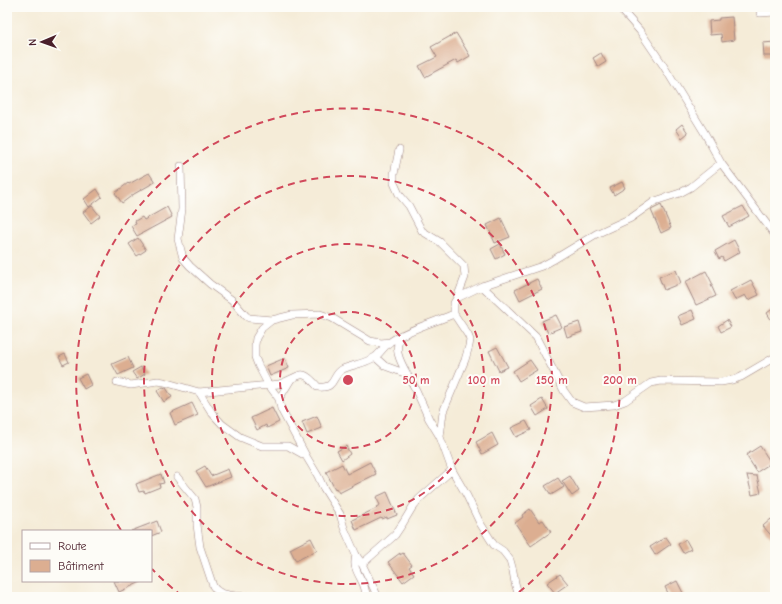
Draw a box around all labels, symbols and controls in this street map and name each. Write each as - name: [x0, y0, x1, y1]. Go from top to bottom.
- north arrow: [22, 22, 62, 62]
- text: N: [26, 39, 39, 46]
- centre of rings: [341, 373, 355, 387]
- text: 50 m: [402, 373, 430, 387]
- text: 100 m: [468, 373, 500, 387]
- text: 150 m: [536, 373, 568, 387]
- text: 200 m: [603, 373, 637, 387]
- legend: [22, 530, 152, 582]
- text: Route: [58, 539, 87, 553]
- text: Bâtiment: [58, 559, 104, 573]

